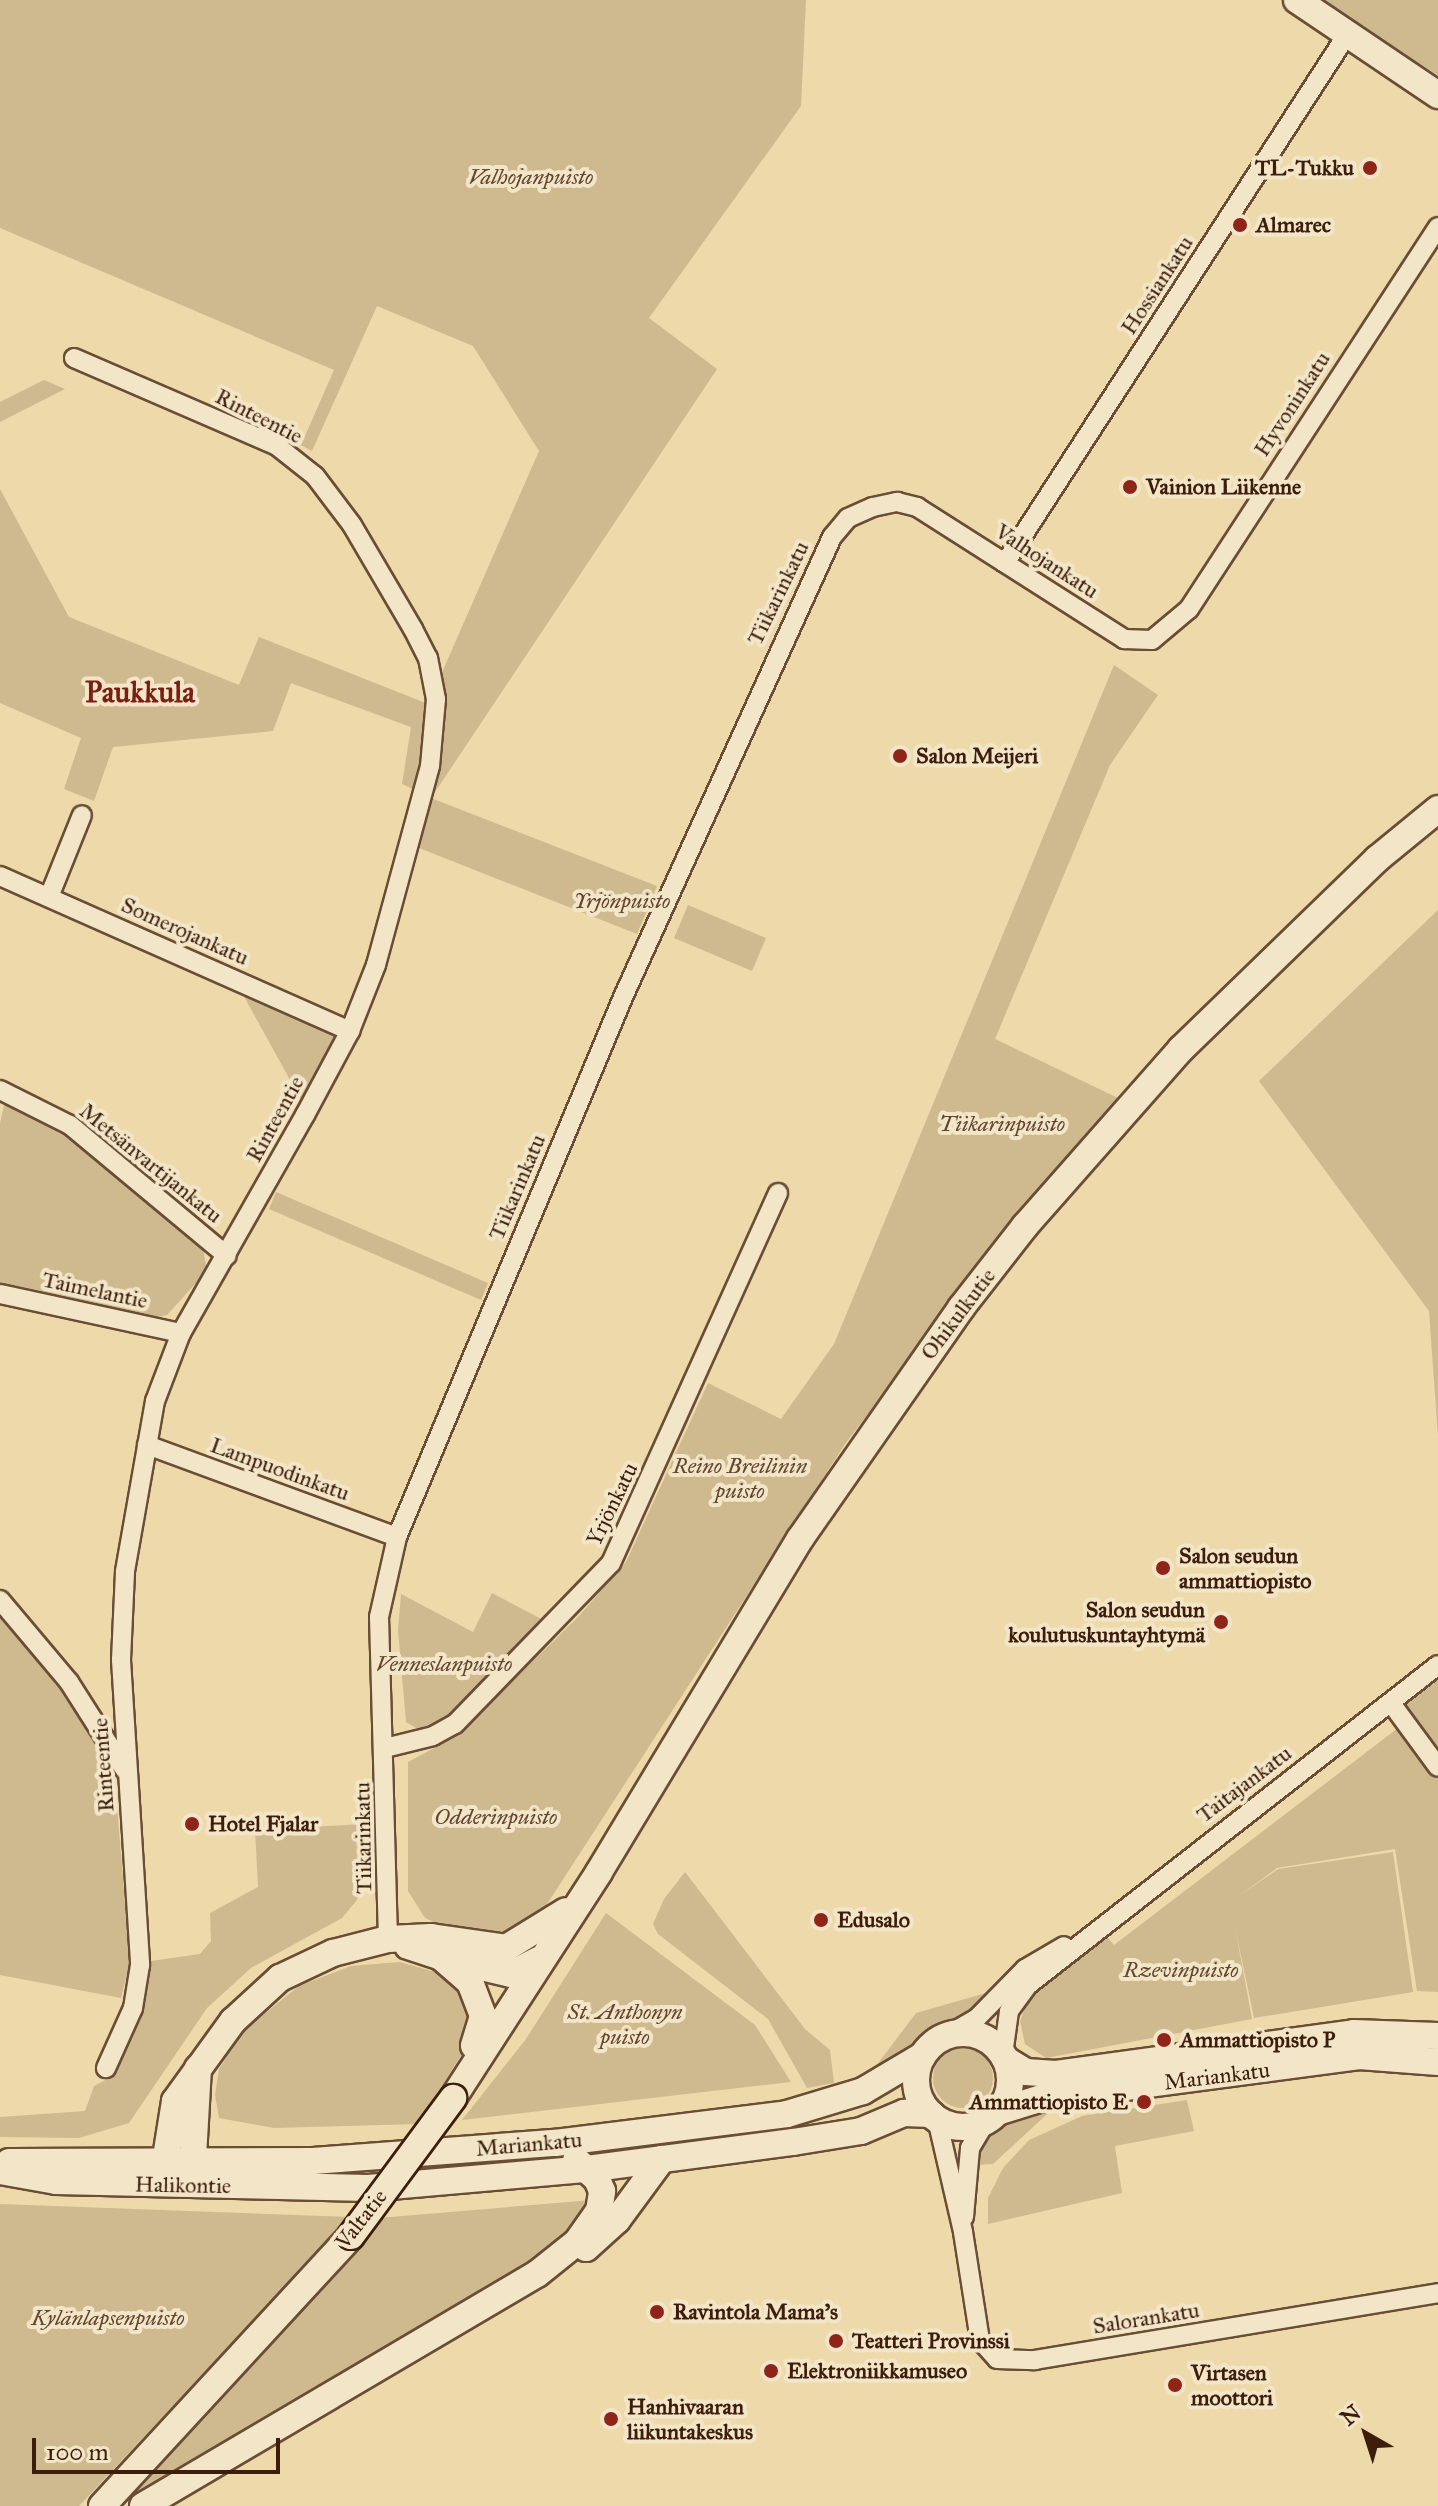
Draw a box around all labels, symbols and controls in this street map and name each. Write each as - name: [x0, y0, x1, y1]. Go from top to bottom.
- place label: TL-Tukku: [1255, 155, 1354, 181]
- marker: TL-Tukku: [1361, 159, 1379, 177]
- park label: Valhojanpuisto: [469, 164, 593, 190]
- place label: Almarec: [1256, 212, 1331, 238]
- marker: Almarec: [1231, 216, 1249, 234]
- street label: Hossiankatu: [1115, 231, 1199, 339]
- street label: Hyvoninkatu: [1248, 347, 1336, 461]
- street label: Rinteentie: [211, 383, 307, 449]
- place label: Vainion Liikenne: [1146, 474, 1301, 500]
- marker: Vainion Liikenne: [1121, 478, 1139, 496]
- street label: Valhojankatu: [990, 518, 1104, 604]
- street label: Tiikarinkatu: [742, 537, 814, 649]
- district label: Paukkula: [85, 674, 195, 710]
- place label: Salon Meijeri: [916, 743, 1038, 769]
- marker: Salon Meijeri: [891, 747, 909, 765]
- park label: Yrjönpuisto: [574, 888, 670, 914]
- street label: Somerojankatu: [117, 891, 253, 971]
- street label: Rinteentie: [241, 1071, 309, 1167]
- street label: Metsänvartijankatu: [74, 1097, 228, 1229]
- park label: Tiikarinpuisto: [939, 1111, 1065, 1137]
- street label: Tiikarinkatu: [483, 1130, 551, 1244]
- street label: Ohikulkutie: [915, 1263, 1001, 1365]
- street label: Taimelantie: [40, 1266, 150, 1314]
- street label: Lampuodinkatu: [207, 1432, 353, 1506]
- park label: Reino Breilinin puisto: [673, 1452, 807, 1504]
- street label: Yrjönkatu: [581, 1458, 643, 1550]
- place label: Salon seudun ammattiopisto: [1179, 1542, 1311, 1594]
- marker: Salon seudun ammattiopisto: [1154, 1559, 1172, 1577]
- place label: Salon seudun koulutuskuntayhtymä: [1008, 1596, 1205, 1648]
- marker: Salon seudun koulutuskuntayhtymä: [1212, 1613, 1230, 1631]
- park label: Venneslanpuisto: [376, 1651, 512, 1677]
- street label: Rinteentie: [87, 1717, 119, 1813]
- street label: Taitajankatu: [1191, 1740, 1297, 1828]
- street label: Tiikarinkatu: [349, 1782, 377, 1894]
- park label: Odderinpuisto: [435, 1804, 557, 1830]
- place label: Hotel Fjalar: [208, 1811, 318, 1837]
- marker: Hotel Fjalar: [183, 1815, 201, 1833]
- place label: Edusalo: [837, 1907, 910, 1933]
- marker: Edusalo: [812, 1911, 830, 1929]
- park label: Rzevinpuisto: [1123, 1957, 1239, 1983]
- park label: St. Anthonyn puisto: [568, 1998, 682, 2050]
- place label: Ammattiopisto P: [1180, 2027, 1335, 2053]
- marker: Ammattiopisto P: [1155, 2031, 1173, 2049]
- street label: Mariankatu: [1163, 2056, 1271, 2096]
- place label: Ammattiopisto E: [970, 2089, 1128, 2115]
- marker: Ammattiopisto E: [1135, 2093, 1153, 2111]
- street label: Mariankatu: [475, 2126, 583, 2162]
- street label: Halikontie: [135, 2171, 231, 2199]
- street label: Valtatie: [329, 2184, 393, 2254]
- street label: Salorankatu: [1091, 2297, 1201, 2339]
- place label: Ravintola Mama's: [673, 2299, 838, 2325]
- marker: Ravintola Mama's: [648, 2303, 666, 2321]
- park label: Kylänlapsenpuisto: [31, 2305, 185, 2331]
- place label: Teatteri Provinssi: [852, 2328, 1010, 2354]
- marker: Teatteri Provinssi: [827, 2332, 845, 2350]
- place label: Elektroniikkamuseo: [787, 2358, 967, 2384]
- place label: Virtasen moottori: [1191, 2359, 1273, 2410]
- marker: Elektroniikkamuseo: [762, 2362, 780, 2380]
- marker: Virtasen moottori: [1166, 2376, 1184, 2394]
- place label: Hanhivaaran liikuntakeskus: [627, 2393, 753, 2444]
- north arrow: [1326, 2394, 1406, 2474]
- text: N: [1335, 2399, 1366, 2431]
- marker: Hanhivaaran liikuntakeskus: [602, 2410, 620, 2428]
- scale bar: [36, 2422, 284, 2472]
- text: 100 m: [46, 2437, 109, 2467]

